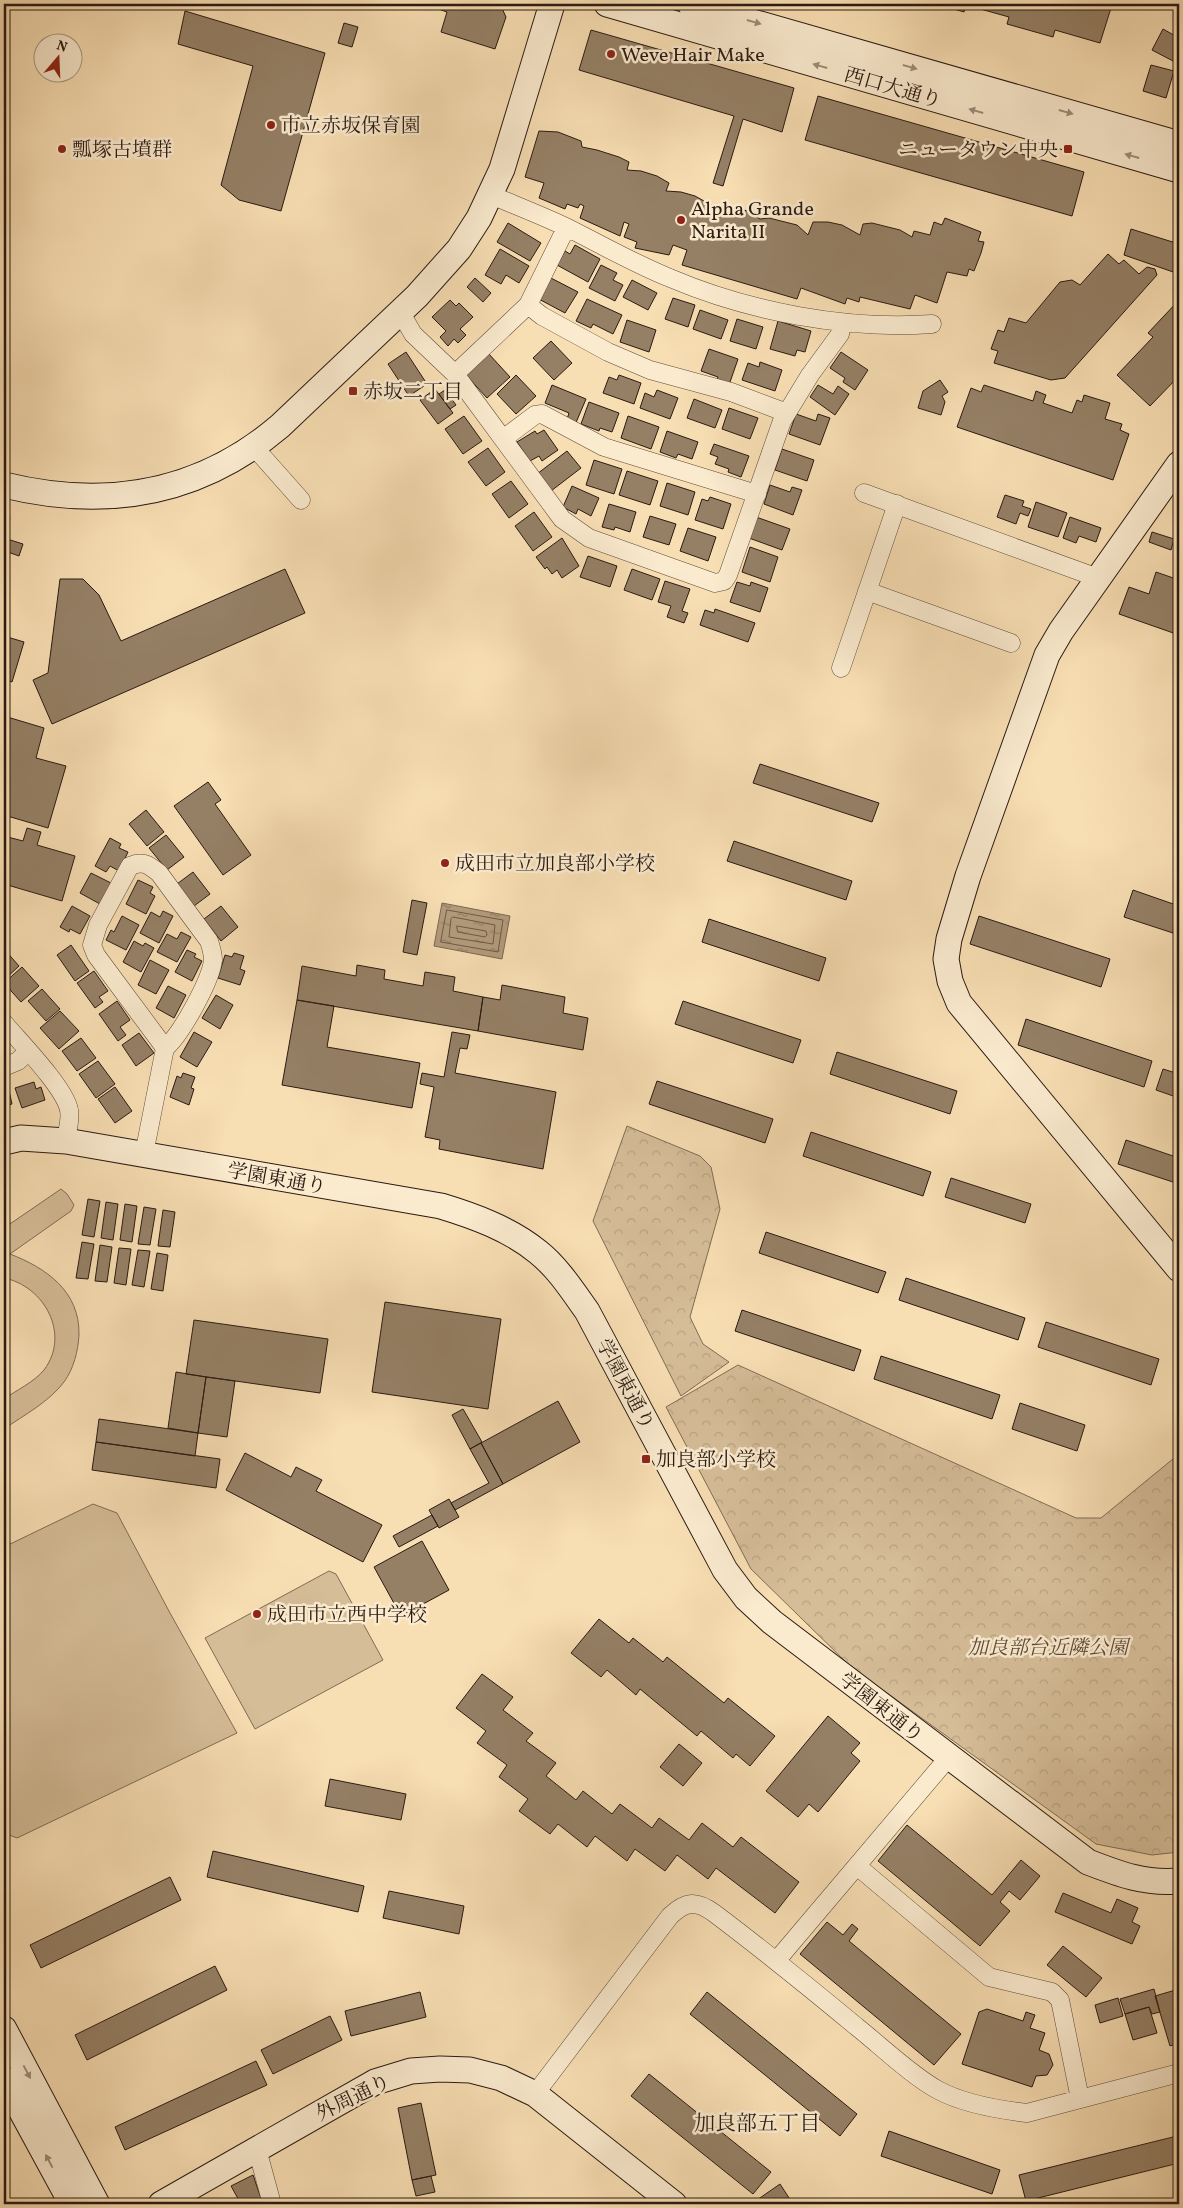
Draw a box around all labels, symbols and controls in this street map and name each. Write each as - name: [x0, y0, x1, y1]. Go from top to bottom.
- one-way arrow: [746, 18, 762, 26]
- north arrow: [32, 32, 82, 82]
- text: N: [54, 36, 70, 58]
- place label: Weve Hair Make: [621, 42, 765, 70]
- marker: Weve Hair Make: [605, 48, 617, 60]
- one-way arrow: [813, 61, 828, 69]
- street label: 西口大通り: [841, 62, 944, 116]
- one-way arrow: [903, 63, 918, 71]
- one-way arrow: [969, 106, 984, 114]
- one-way arrow: [1059, 108, 1074, 116]
- place label: 市立赤坂保育園: [281, 113, 421, 141]
- marker: 市立赤坂保育園: [265, 119, 277, 131]
- place label: 瓢塚古墳群: [72, 137, 172, 165]
- place label: ニュータウン中央: [898, 137, 1058, 165]
- marker: 瓢塚古墳群: [56, 143, 68, 155]
- marker: ニュータウン中央: [1062, 143, 1074, 155]
- one-way arrow: [1125, 152, 1140, 160]
- place label: Alpha Grande Narita II: [691, 196, 814, 247]
- marker: Alpha Grande Narita II: [675, 214, 687, 226]
- place label: 赤坂二丁目: [363, 379, 463, 407]
- marker: 赤坂二丁目: [347, 385, 359, 397]
- place label: 成田市立加良部小学校: [455, 851, 655, 879]
- marker: 成田市立加良部小学校: [439, 857, 451, 869]
- street label: 学園東通り: [225, 1157, 328, 1202]
- street label: 学園東通り: [588, 1334, 660, 1436]
- place label: 加良部小学校: [656, 1447, 776, 1475]
- marker: 加良部小学校: [640, 1453, 652, 1465]
- place label: 成田市立西中学校: [267, 1602, 427, 1630]
- marker: 成田市立西中学校: [251, 1608, 263, 1620]
- park label: 加良部台近隣公園: [968, 1635, 1131, 1663]
- street label: 学園東通り: [833, 1667, 929, 1750]
- one-way arrow: [23, 2064, 31, 2079]
- street label: 外周通り: [312, 2069, 396, 2129]
- district label: 加良部五丁目: [694, 2110, 820, 2139]
- one-way arrow: [44, 2155, 53, 2168]

